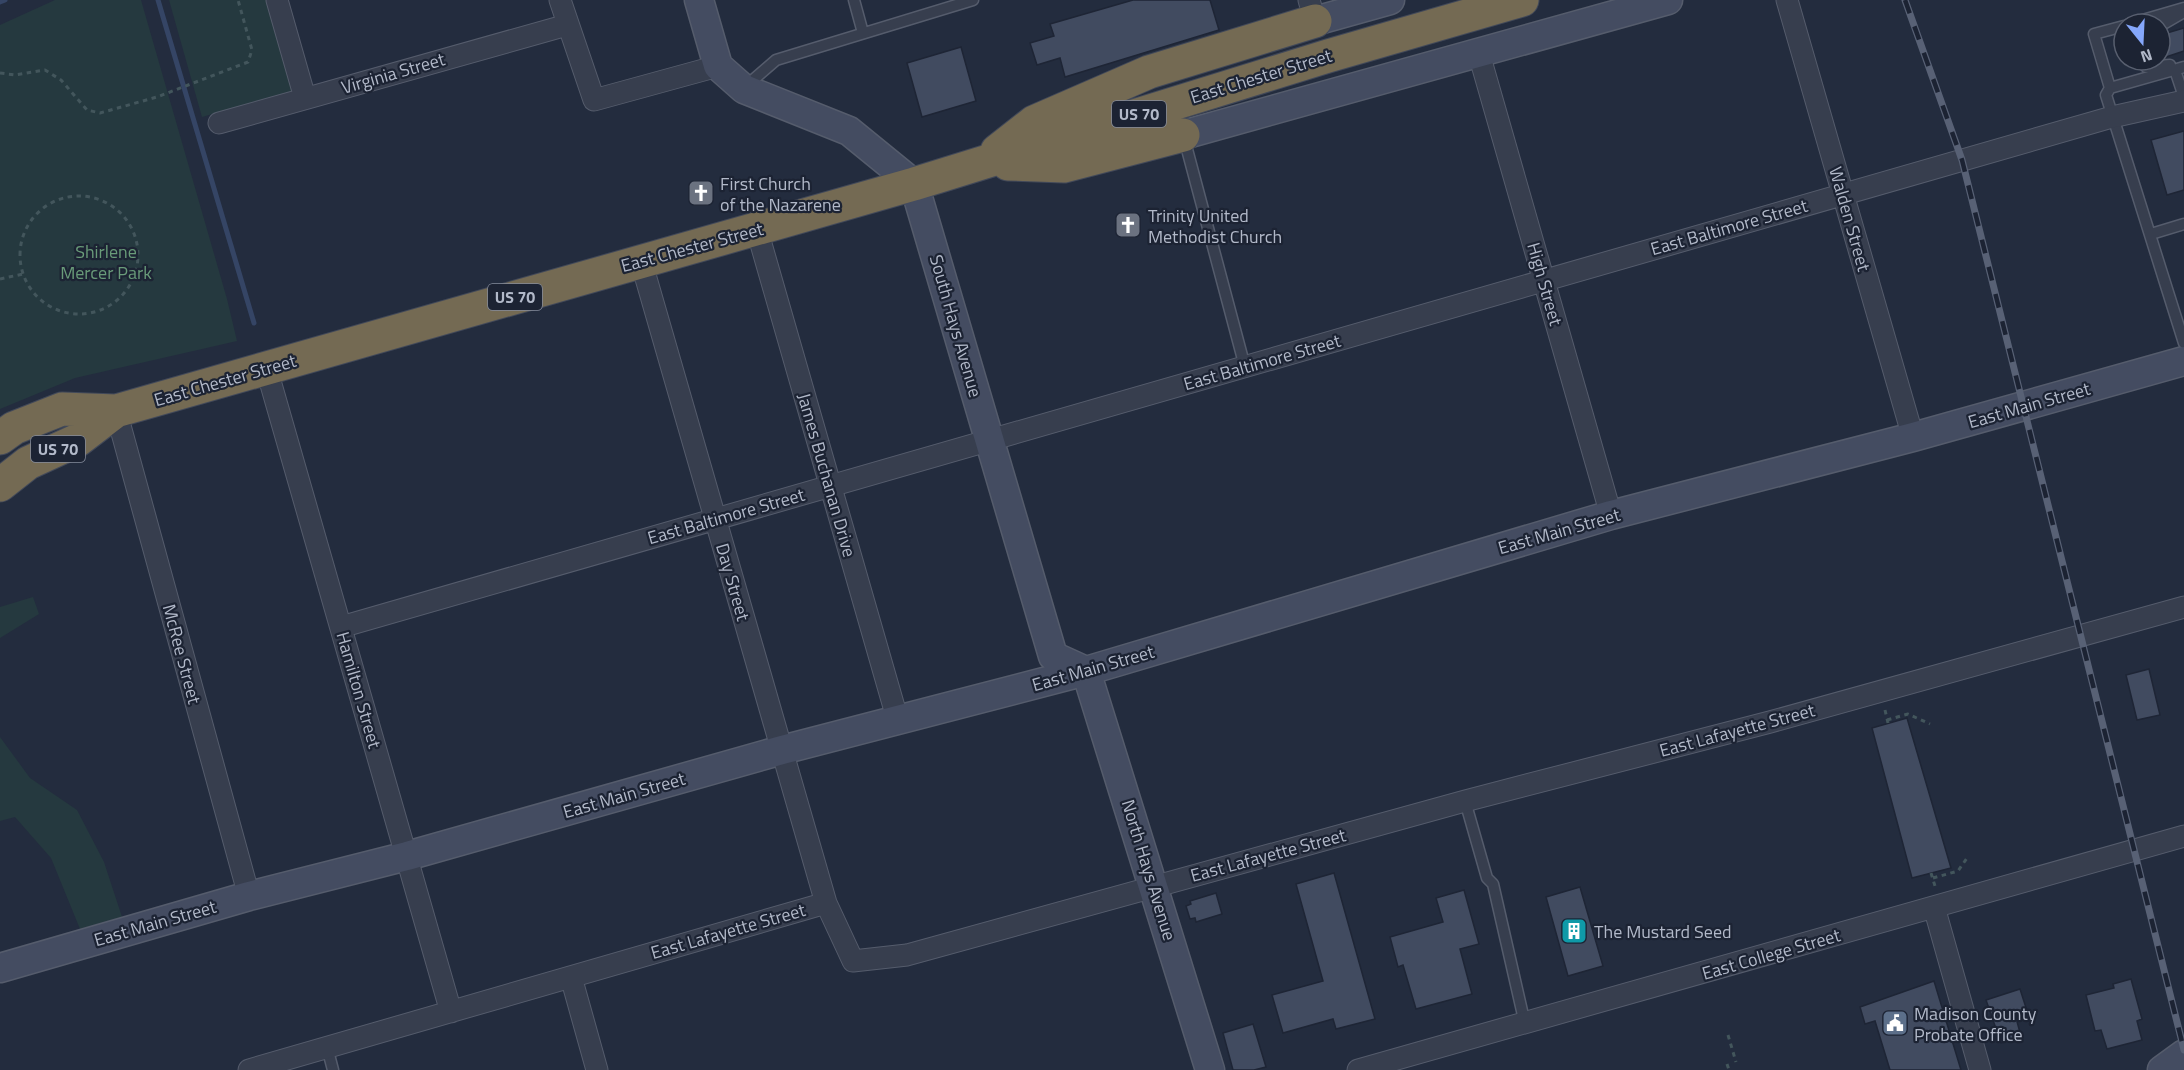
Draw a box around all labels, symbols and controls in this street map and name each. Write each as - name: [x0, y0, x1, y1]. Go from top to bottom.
- north arrow: [2112, 12, 2172, 72]
- street label: East Chester Street: [1187, 41, 1336, 110]
- text: N: [2138, 43, 2156, 69]
- street label: Virginia Street: [338, 45, 449, 101]
- road number: US 70: [1112, 101, 1166, 127]
- street label: Walden Street: [1822, 164, 1878, 275]
- place label: First Church of the Nazarene: [720, 170, 841, 218]
- church icon: First Church of the Nazarene: [686, 178, 716, 208]
- street label: East Baltimore Street: [1647, 191, 1811, 262]
- place label: Trinity United Methodist Church: [1148, 202, 1282, 250]
- church icon: Trinity United Methodist Church: [1113, 210, 1143, 240]
- street label: East Chester Street: [618, 215, 767, 279]
- park label: Shirlene Mercer Park: [60, 238, 152, 286]
- street label: High Street: [1520, 239, 1570, 329]
- street label: South Hays Avenue: [923, 252, 989, 400]
- road number: US 70: [488, 284, 542, 310]
- street label: East Baltimore Street: [1180, 326, 1344, 397]
- street label: East Chester Street: [151, 347, 300, 413]
- street label: East Main Street: [1965, 375, 2094, 435]
- street label: James Buchanan Drive: [791, 390, 863, 560]
- road number: US 70: [31, 436, 85, 462]
- street label: East Baltimore Street: [644, 480, 808, 551]
- street label: East Main Street: [1495, 501, 1624, 561]
- street label: Day Street: [709, 540, 757, 625]
- street label: McRee Street: [156, 601, 208, 708]
- street label: Hamilton Street: [329, 629, 389, 752]
- street label: East Main Street: [1029, 638, 1158, 698]
- street label: East Lafayette Street: [1656, 696, 1818, 764]
- street label: East Main Street: [560, 765, 689, 825]
- street label: North Hays Avenue: [1115, 796, 1183, 944]
- street label: East Lafayette Street: [1187, 821, 1349, 889]
- street label: East Main Street: [91, 893, 220, 953]
- street label: East Lafayette Street: [647, 896, 809, 966]
- building icon: The Mustard Seed: [1559, 916, 1589, 946]
- place label: The Mustard Seed: [1594, 918, 1732, 945]
- street label: East College Street: [1699, 921, 1844, 987]
- place label: Madison County Probate Office: [1914, 1000, 2037, 1048]
- public building icon: Madison County Probate Office: [1880, 1008, 1910, 1038]

